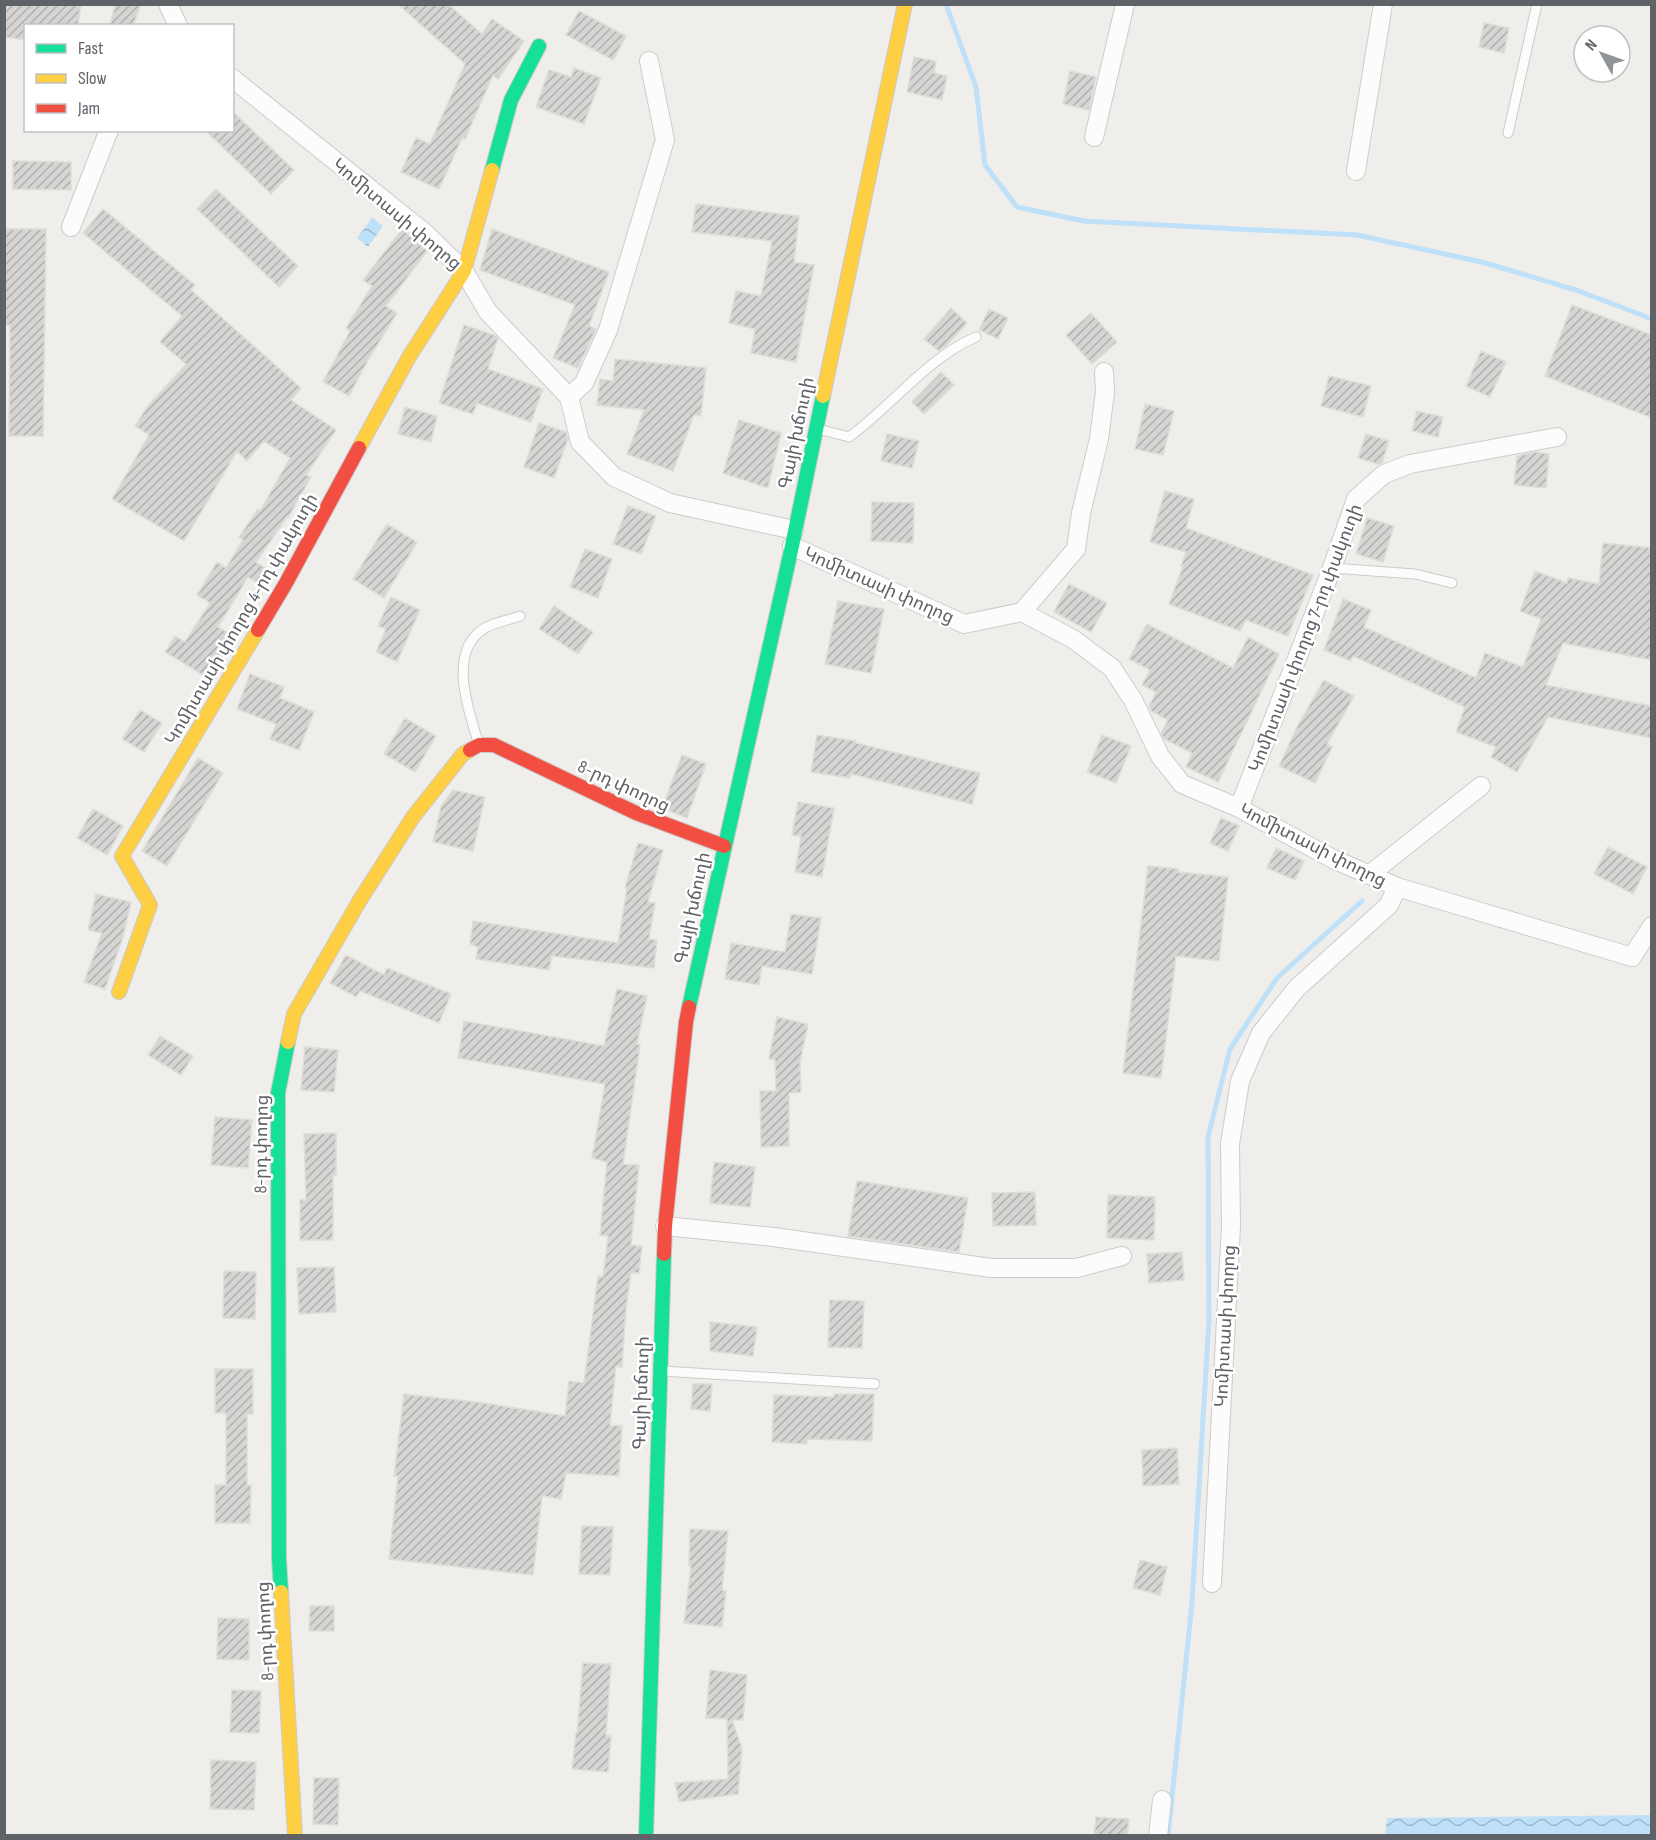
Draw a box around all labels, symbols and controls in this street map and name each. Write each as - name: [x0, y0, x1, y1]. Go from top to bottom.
- legend: [24, 24, 234, 132]
- north arrow: [1572, 24, 1632, 84]
- text: N: [1582, 36, 1602, 55]
- text: Fast: [78, 38, 104, 59]
- text: Slow: [78, 68, 107, 89]
- text: Jam: [77, 98, 100, 119]
- street label: Կոմիտասի փողոց: [328, 154, 466, 275]
- street label: Գայի խճուղի: [774, 375, 819, 491]
- street label: Կոմիտասի փողոց 4-րդ փակուղի: [161, 490, 322, 749]
- street label: Կոմիտասի փողոց 7-րդ փակուղի: [1244, 501, 1366, 775]
- street label: Կոմիտասի փողոց: [800, 543, 957, 628]
- street label: 8-րդ փողոց: [574, 756, 673, 817]
- street label: Կոմիտասի փողոց: [1236, 799, 1390, 892]
- street label: Գայի խճուղի: [670, 850, 715, 966]
- street label: 8-րդ փողոց: [250, 1094, 273, 1194]
- street label: Կոմիտասի փողոց: [1211, 1244, 1240, 1408]
- street label: Գայի խճուղի: [629, 1336, 654, 1450]
- street label: 8-րդ փողոց: [252, 1581, 279, 1681]

